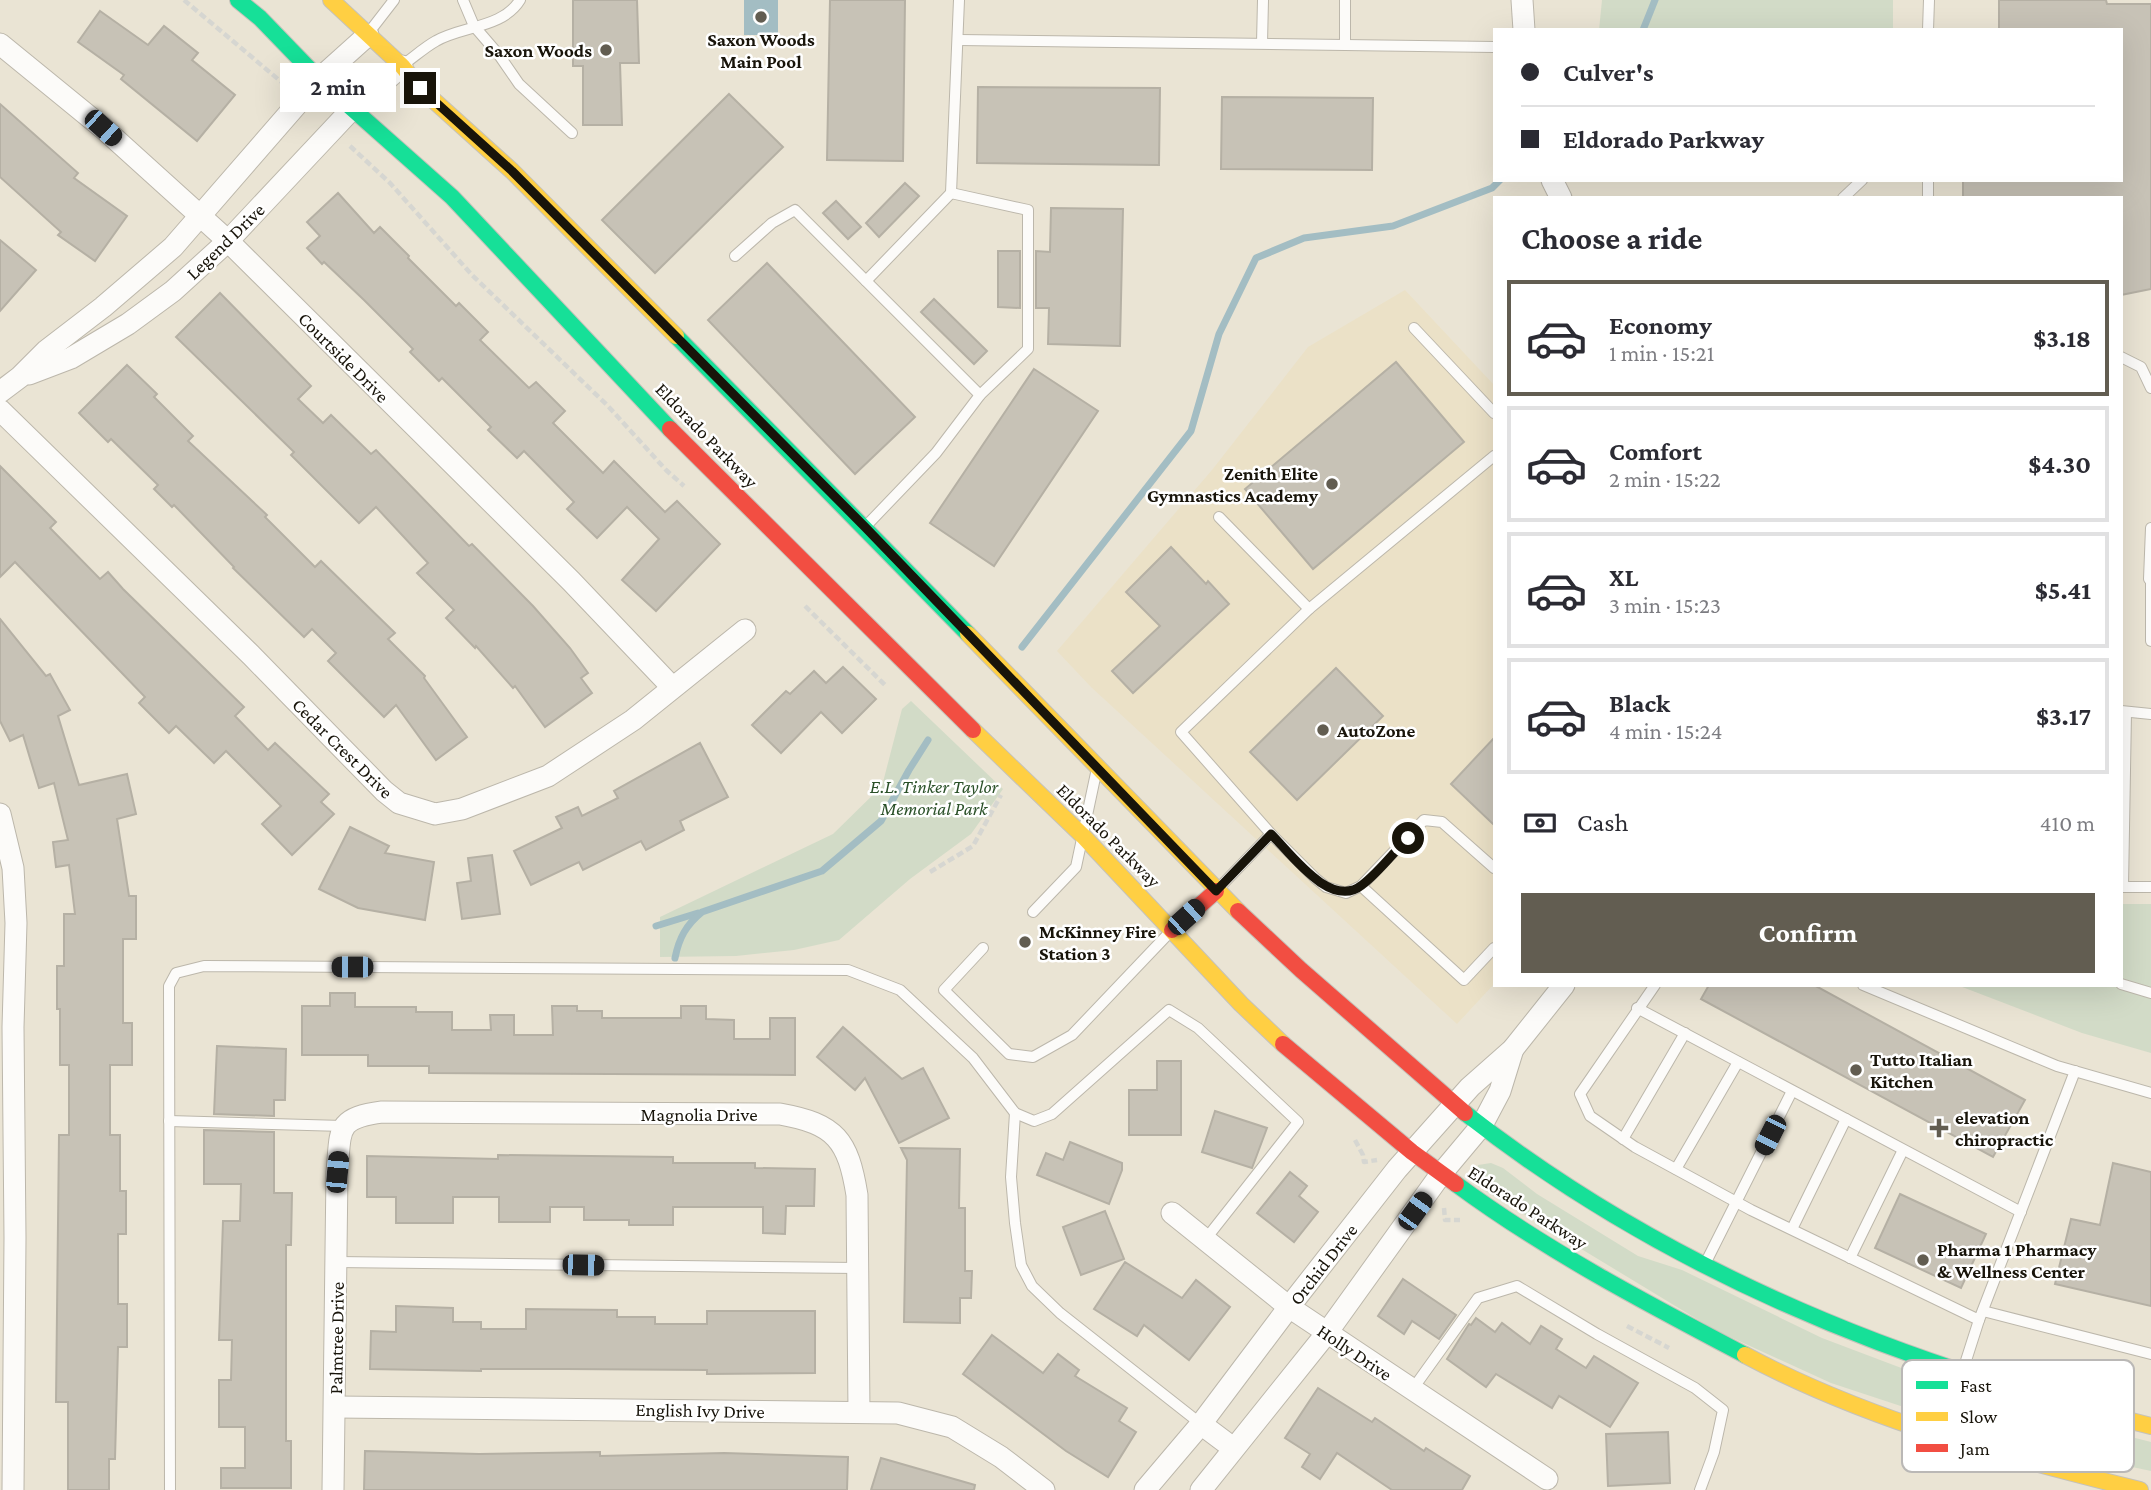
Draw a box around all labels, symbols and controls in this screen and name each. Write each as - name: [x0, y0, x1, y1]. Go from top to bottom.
- marker: Saxon Woods Main Pool: [753, 9, 769, 25]
- place label: Saxon Woods Main Pool: [707, 29, 815, 72]
- place label: Saxon Woods: [485, 40, 592, 61]
- marker: Saxon Woods: [598, 42, 614, 58]
- text: Culver's: [1563, 58, 1654, 87]
- callout: 2 min: [280, 64, 396, 112]
- route end: [404, 72, 436, 104]
- text: 2 min: [310, 74, 366, 100]
- car: [81, 106, 126, 150]
- text: Eldorado Parkway: [1563, 125, 1764, 154]
- street label: Legend Drive: [182, 199, 269, 284]
- text: Choose a ride: [1521, 220, 1702, 256]
- icon: car: [1525, 307, 1588, 370]
- street label: Courtside Drive: [294, 308, 393, 407]
- text: Economy: [1609, 311, 1712, 340]
- text: $3.18: [2033, 324, 2091, 353]
- text: 1 min · 15:21: [1609, 340, 1714, 366]
- street label: Eldorado Parkway: [651, 379, 762, 492]
- icon: car: [1525, 433, 1588, 496]
- text: Comfort: [1609, 437, 1702, 466]
- text: $4.30: [2028, 450, 2091, 479]
- place label: Zenith Elite Gymnastics Academy: [1147, 463, 1319, 506]
- text: 2 min · 15:22: [1609, 466, 1721, 492]
- marker: Zenith Elite Gymnastics Academy: [1324, 476, 1340, 492]
- icon: car: [1525, 559, 1588, 622]
- text: XL: [1609, 563, 1638, 592]
- text: $5.41: [2035, 576, 2091, 605]
- text: 3 min · 15:23: [1609, 592, 1721, 618]
- icon: car: [1525, 685, 1588, 748]
- text: Black: [1609, 689, 1670, 718]
- street label: Cedar Crest Drive: [288, 694, 397, 803]
- text: $3.17: [2036, 702, 2091, 731]
- text: 4 min · 15:24: [1609, 718, 1723, 744]
- place label: AutoZone: [1336, 720, 1415, 741]
- marker: AutoZone: [1315, 722, 1331, 738]
- park label: E.L. Tinker Taylor Memorial Park: [870, 776, 1000, 819]
- street label: Eldorado Parkway: [1053, 779, 1165, 892]
- icon: cash: [1521, 804, 1559, 842]
- text: Cash: [1577, 808, 1628, 837]
- text: 410 m: [2040, 810, 2095, 836]
- route start: [1392, 822, 1424, 854]
- button: Confirm: [1521, 893, 2095, 973]
- car: [1164, 895, 1209, 939]
- place label: McKinney Fire Station 3: [1039, 921, 1157, 964]
- marker: McKinney Fire Station 3: [1017, 934, 1033, 950]
- car: [332, 957, 374, 978]
- place label: Tutto Italian Kitchen: [1870, 1049, 1973, 1092]
- marker: Tutto Italian Kitchen: [1848, 1062, 1864, 1078]
- street label: Magnolia Drive: [640, 1104, 758, 1125]
- place label: elevation chiropractic: [1955, 1107, 2054, 1150]
- car: [1752, 1112, 1789, 1158]
- marker: elevation chiropractic: [1929, 1118, 1949, 1138]
- car: [325, 1150, 350, 1194]
- street label: Eldorado Parkway: [1464, 1161, 1591, 1254]
- car: [1395, 1188, 1436, 1234]
- street label: Orchid Drive: [1285, 1220, 1362, 1309]
- place label: Pharma 1 Pharmacy & Wellness Center: [1937, 1239, 2097, 1282]
- marker: Pharma 1 Pharmacy & Wellness Center: [1915, 1252, 1931, 1268]
- car: [562, 1254, 605, 1276]
- street label: Palmtree Drive: [325, 1282, 348, 1394]
- street label: Holly Drive: [1313, 1320, 1396, 1385]
- legend: [1902, 1360, 2134, 1472]
- text: Fast: [1960, 1375, 1992, 1396]
- street label: English Ivy Drive: [635, 1399, 765, 1422]
- text: Slow: [1960, 1406, 1997, 1427]
- text: Jam: [1958, 1438, 1990, 1459]

